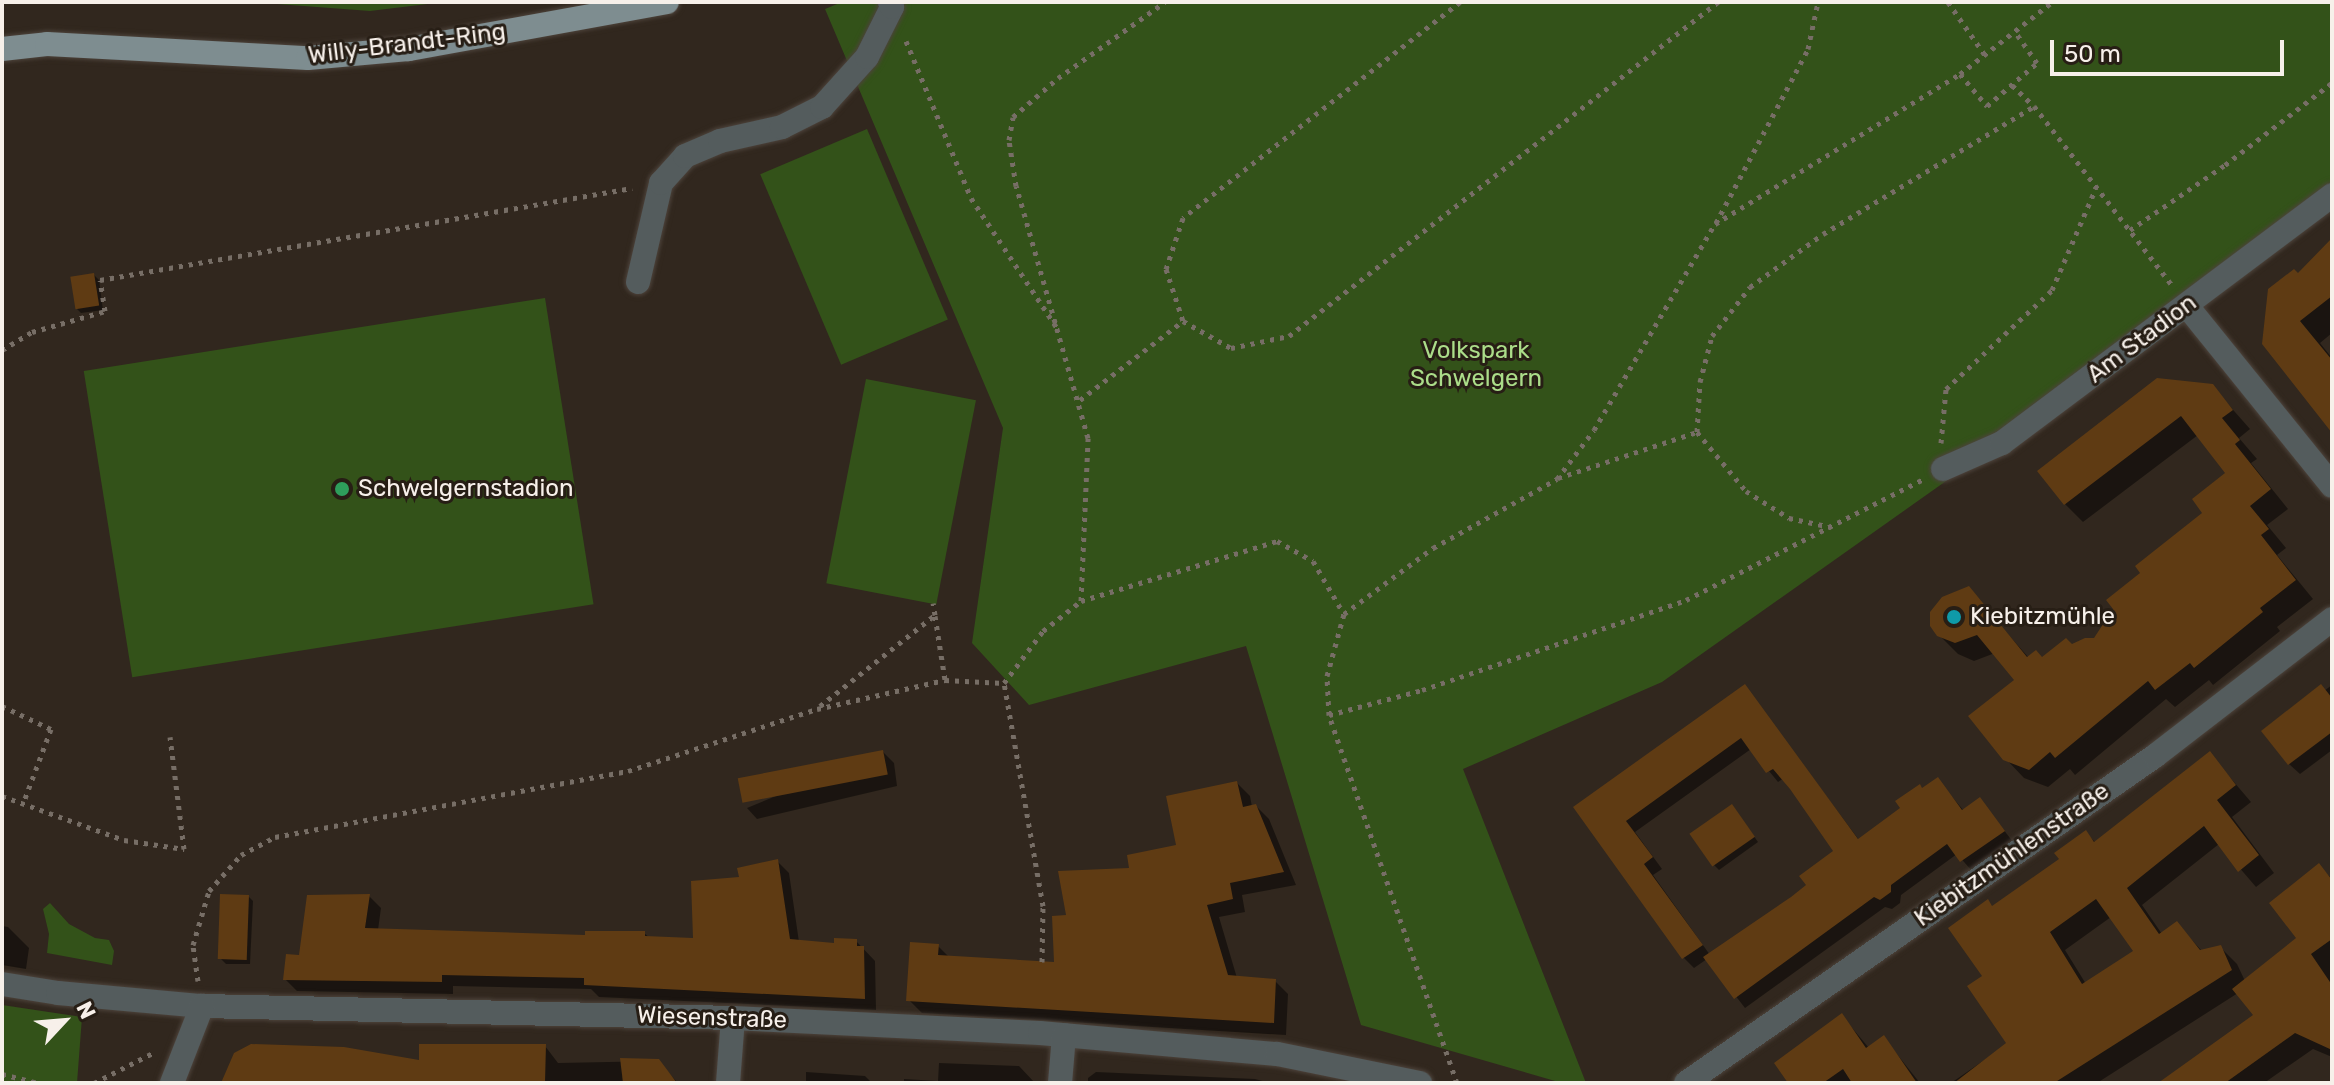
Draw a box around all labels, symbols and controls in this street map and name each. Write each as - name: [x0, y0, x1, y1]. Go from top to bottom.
- street label: Willy-Brandt-Ring: [307, 18, 507, 70]
- scale bar: [2054, 24, 2288, 74]
- text: 50 m: [2064, 40, 2121, 68]
- street label: Am Stadion: [2082, 289, 2202, 389]
- park label: Volkspark Schwelgern: [1410, 337, 1542, 393]
- place label: Schwelgernstadion: [358, 475, 574, 503]
- marker: Schwelgernstadion: [333, 480, 351, 498]
- place label: Kiebitzmühle: [1970, 603, 2115, 631]
- marker: Kiebitzmühle: [1945, 608, 1963, 626]
- street label: Kiebitzmühlenstraße: [1909, 777, 2115, 933]
- north arrow: [24, 981, 104, 1061]
- text: N: [70, 997, 102, 1023]
- street label: Wiesenstraße: [637, 1001, 787, 1035]

